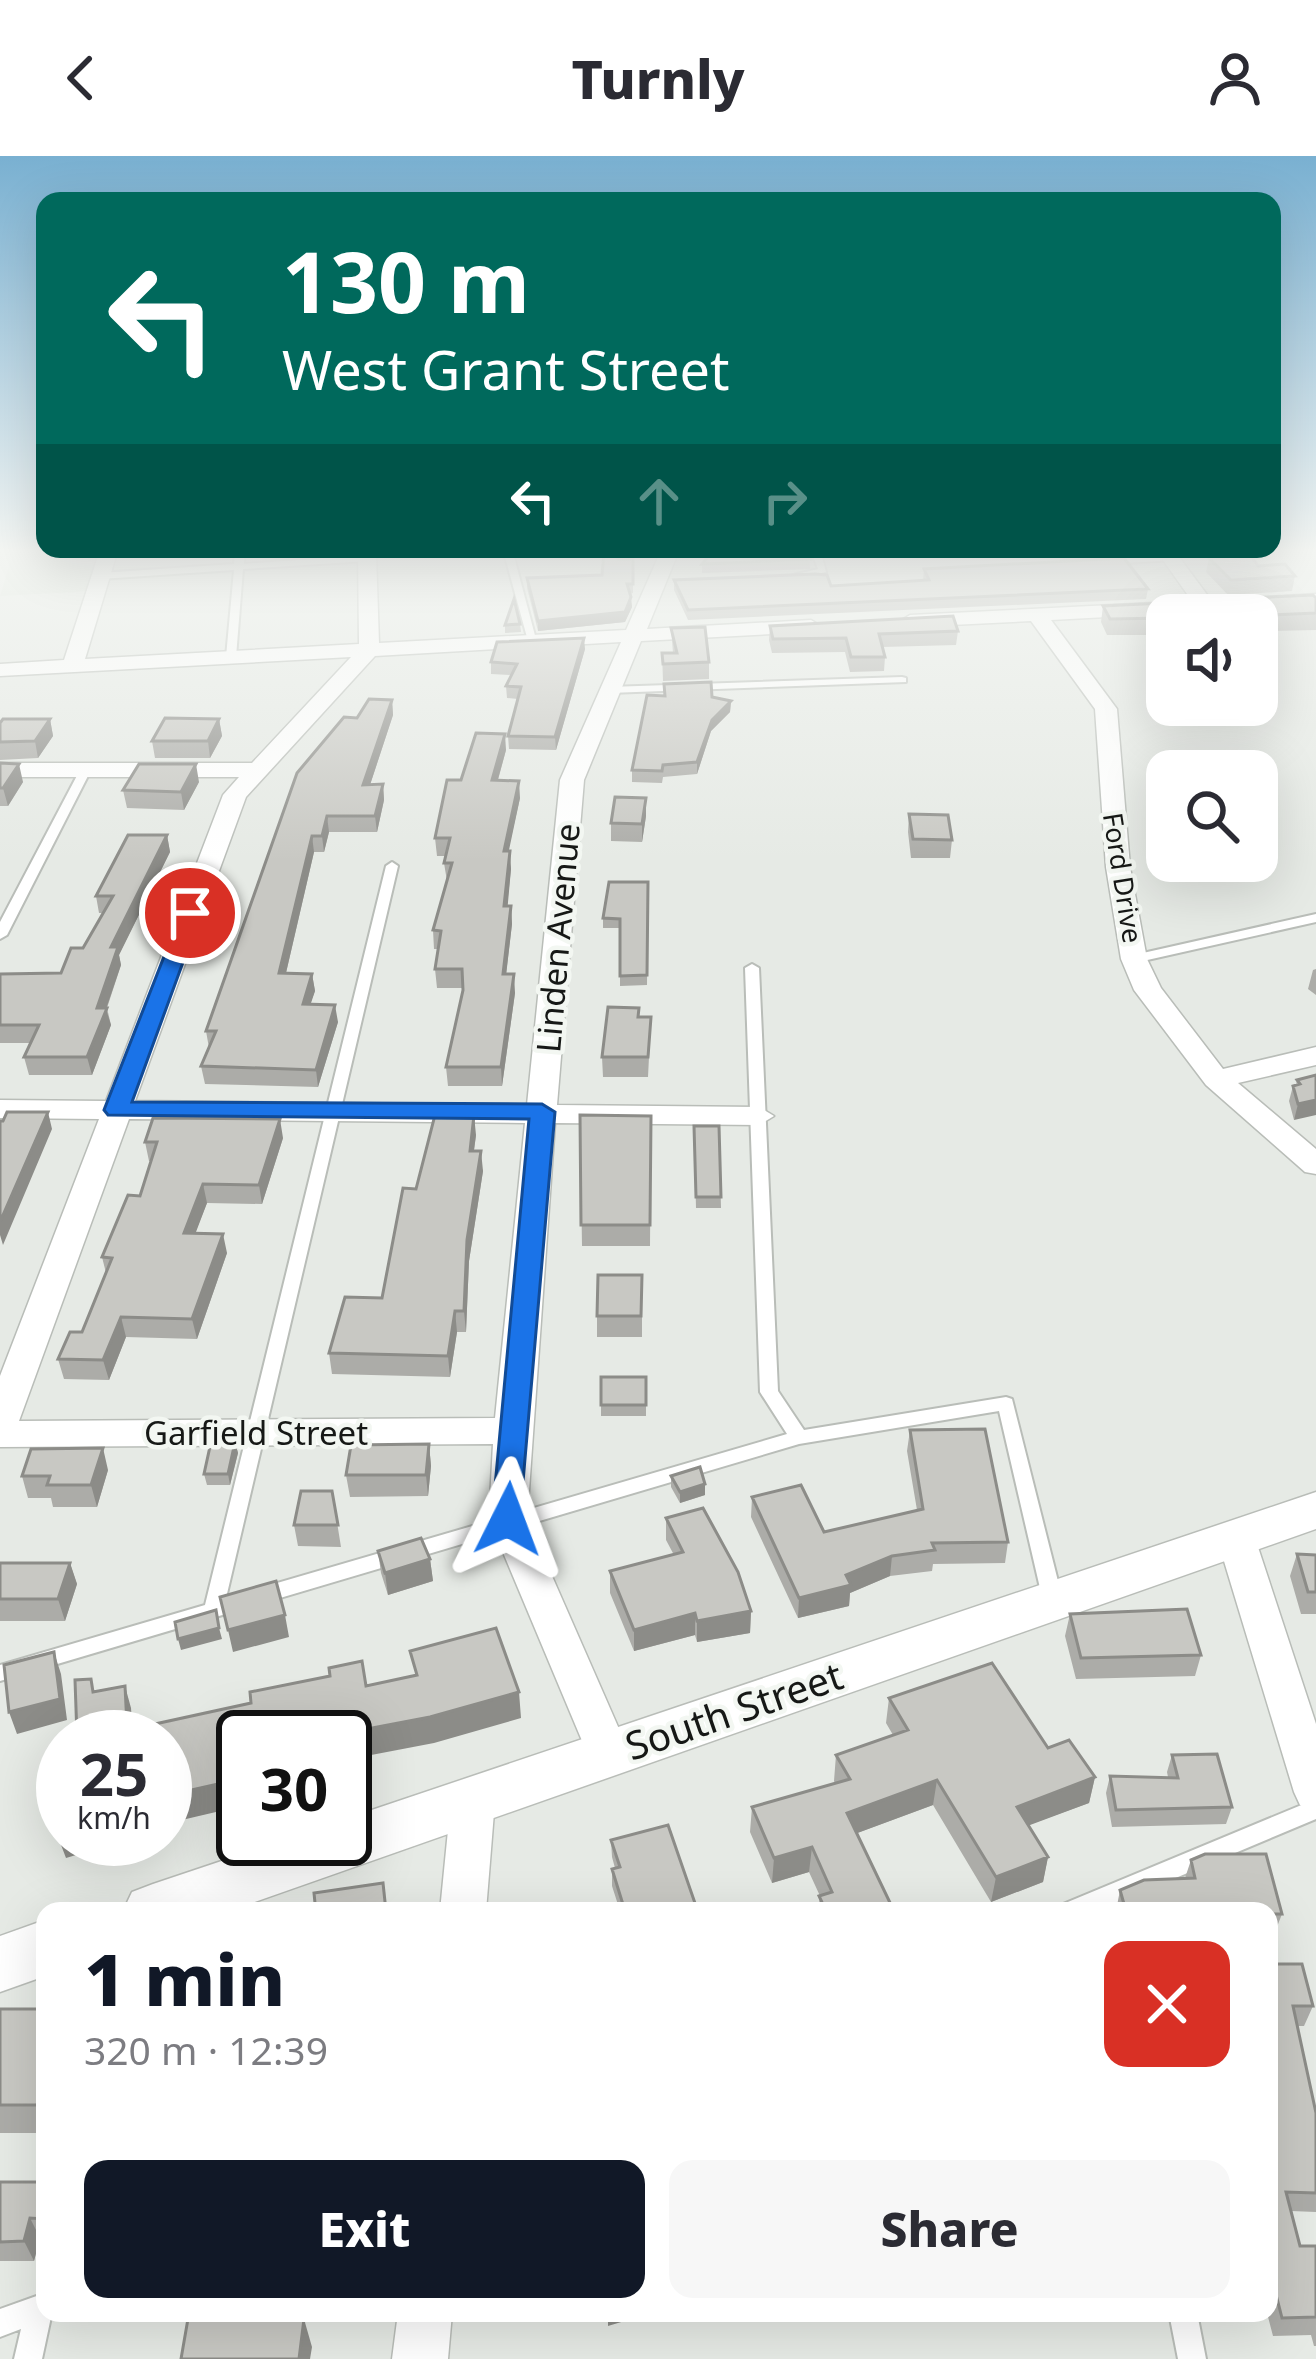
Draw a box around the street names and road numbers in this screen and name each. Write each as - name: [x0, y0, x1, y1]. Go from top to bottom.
- street label: Ford Drive: [1095, 810, 1152, 946]
- street label: Linden Avenue: [525, 821, 590, 1054]
- street label: Garfield Street: [144, 1410, 368, 1455]
- street label: South Street: [618, 1648, 849, 1771]

